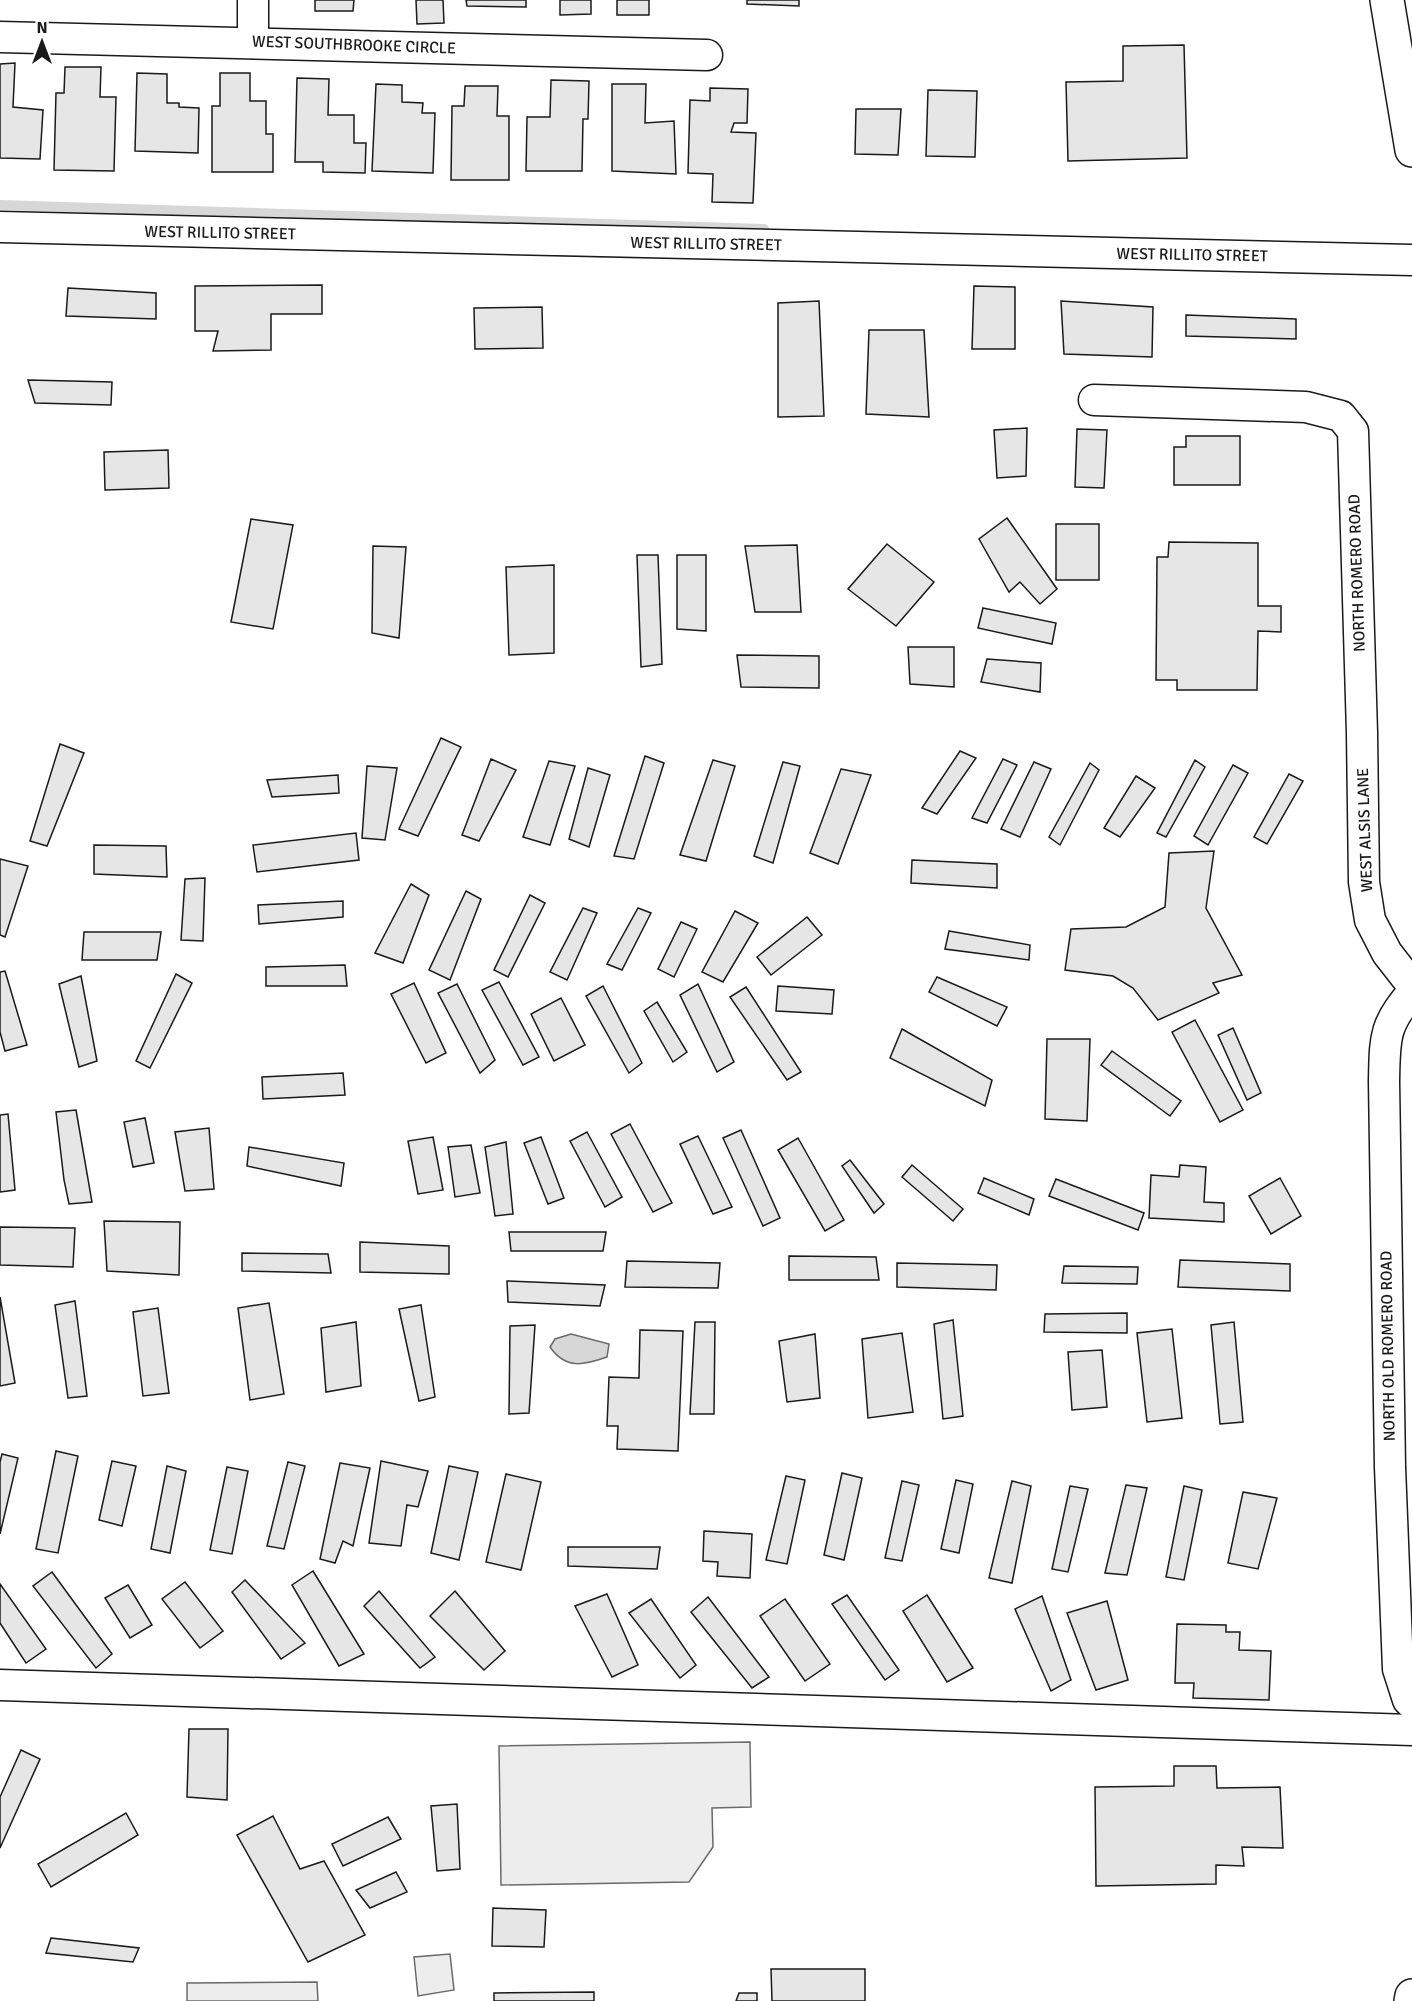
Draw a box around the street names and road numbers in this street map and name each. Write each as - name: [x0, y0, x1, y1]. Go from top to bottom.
- street label: WEST SOUTHBROOKE CIRCLE: [252, 31, 456, 59]
- street label: WEST RILLITO STREET: [144, 222, 296, 244]
- street label: WEST RILLITO STREET: [630, 233, 782, 255]
- street label: WEST RILLITO STREET: [1116, 244, 1268, 266]
- street label: NORTH ROMERO ROAD: [1344, 494, 1370, 652]
- street label: WEST ALSIS LANE: [1353, 767, 1377, 893]
- street label: NORTH OLD ROMERO ROAD: [1376, 1250, 1400, 1442]

